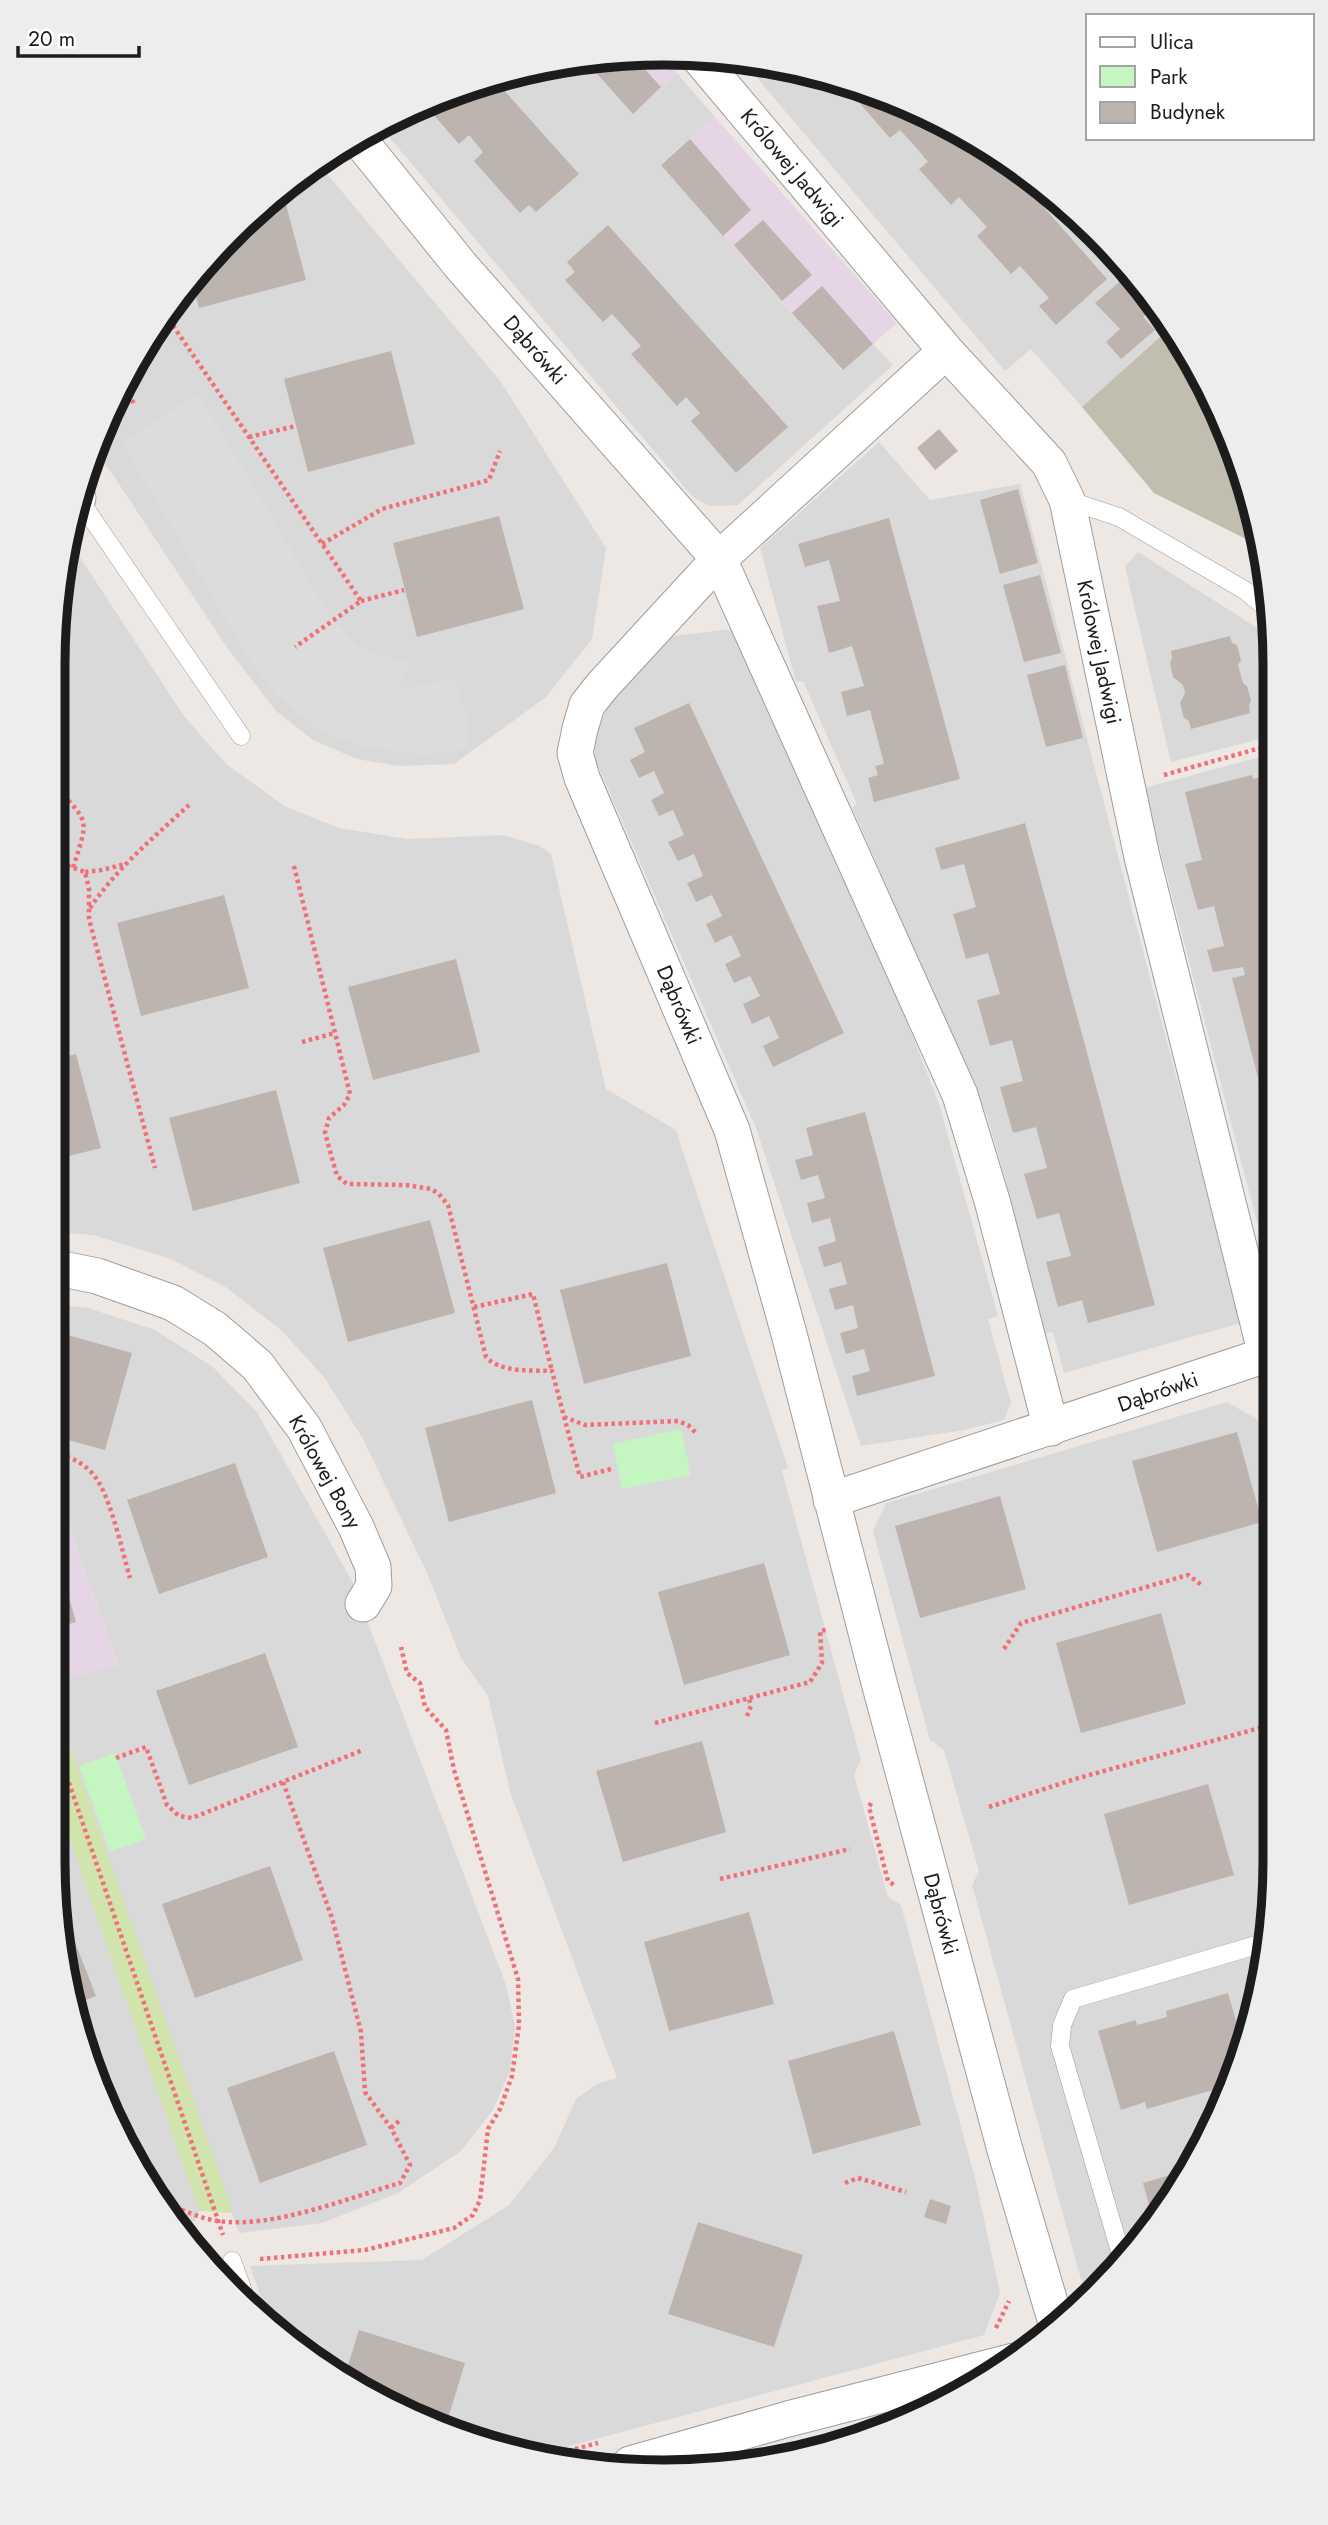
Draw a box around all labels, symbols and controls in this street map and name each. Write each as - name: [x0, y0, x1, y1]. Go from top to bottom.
- scale bar: [18, 14, 138, 58]
- legend: [1086, 14, 1314, 140]
- text: 20 m: [28, 24, 75, 54]
- text: Ulica: [1150, 27, 1194, 57]
- text: Park: [1150, 62, 1188, 92]
- text: Budynek: [1150, 97, 1226, 127]
- street label: Królowej Jadwigi: [733, 102, 851, 234]
- street label: Dąbrówki: [496, 309, 574, 391]
- street label: Królowej Jadwigi: [1069, 577, 1129, 727]
- street label: Dąbrówki: [649, 961, 709, 1049]
- street label: Dąbrówki: [1114, 1364, 1202, 1420]
- street label: Królowej Bony: [281, 1410, 369, 1535]
- street label: Dąbrówki: [916, 1870, 966, 1958]

